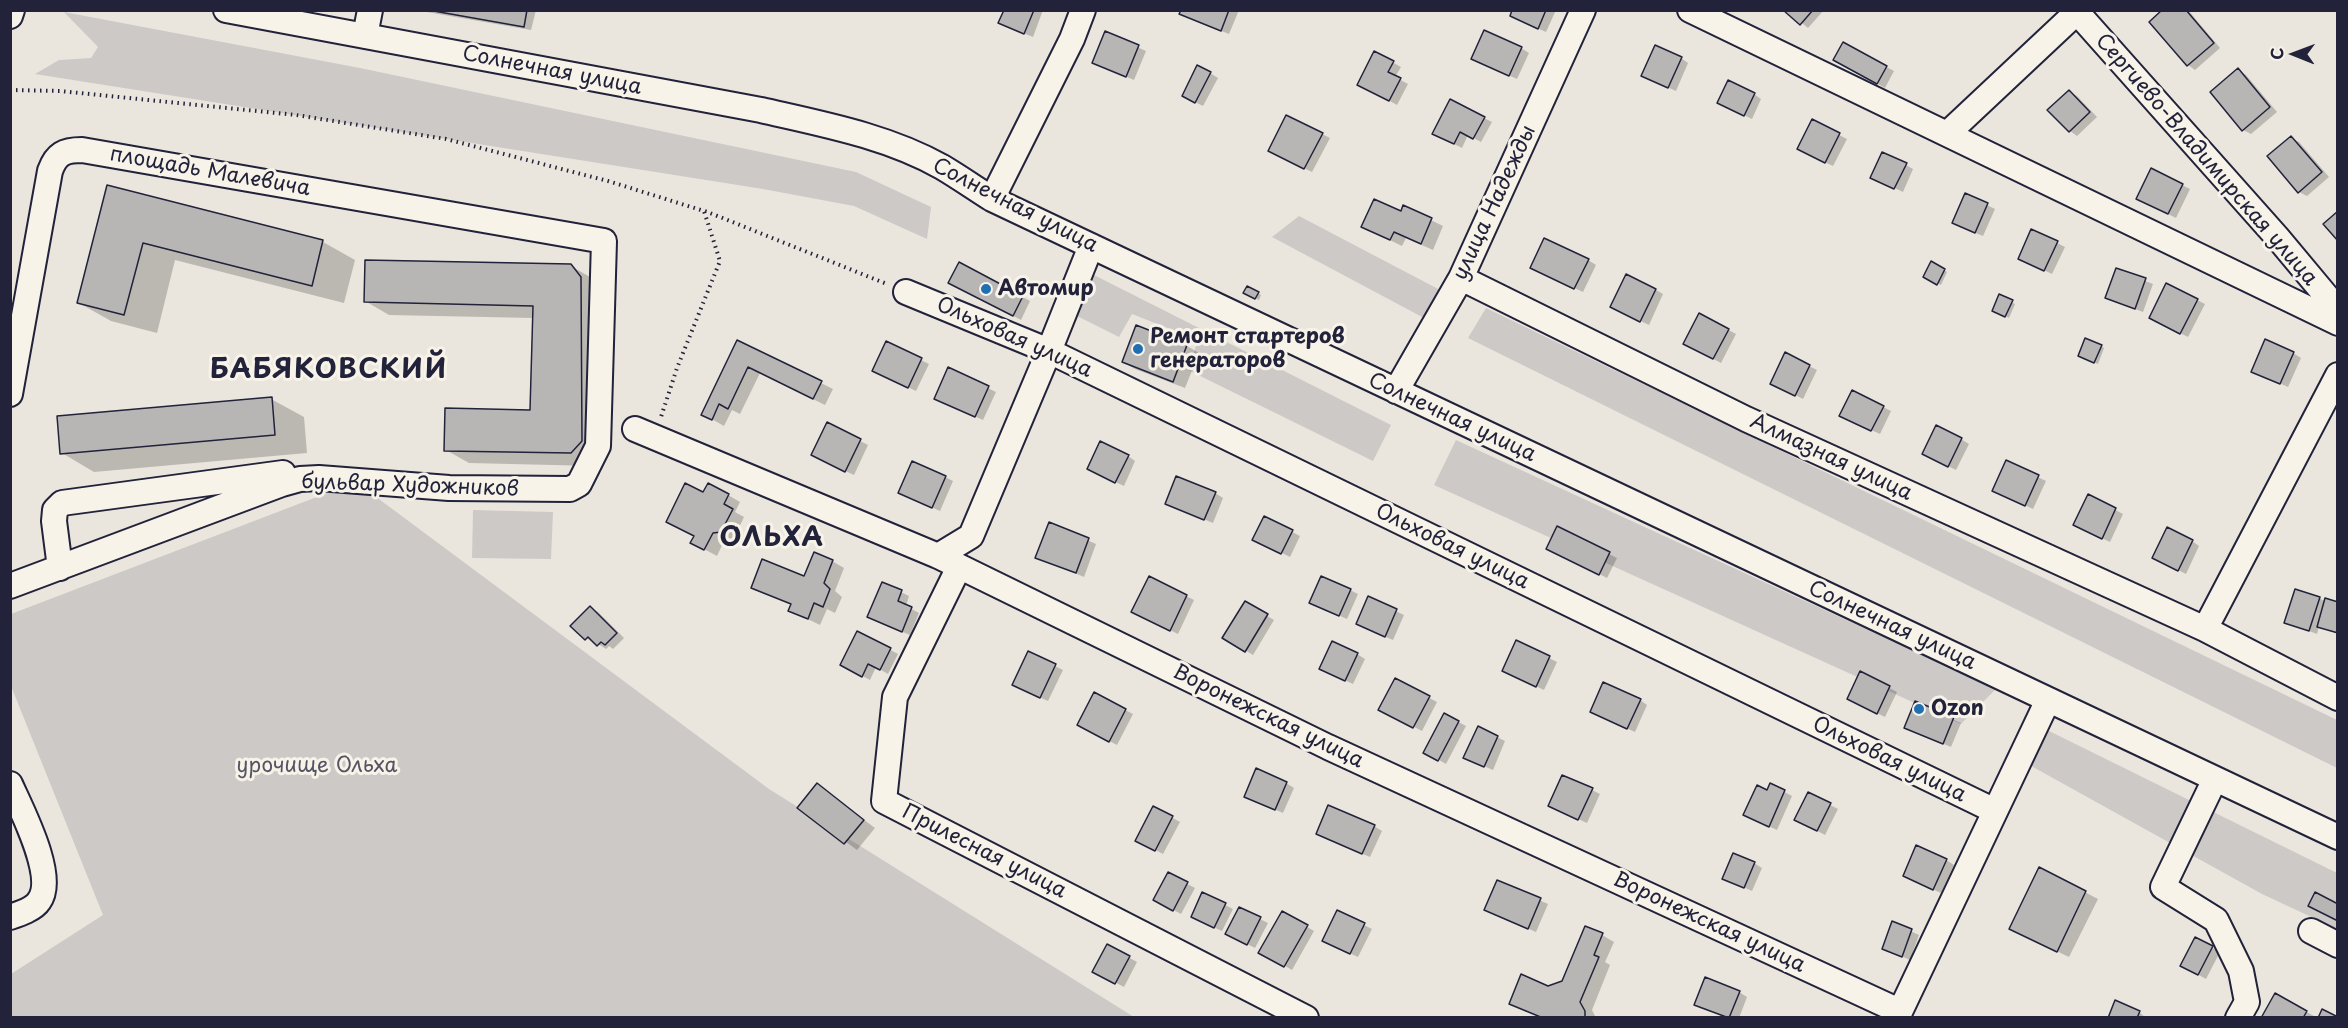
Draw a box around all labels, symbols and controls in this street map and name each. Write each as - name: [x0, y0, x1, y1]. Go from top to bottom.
- north arrow: [2264, 24, 2324, 84]
- street label: Сергиево-Владимирская улица: [2090, 29, 2322, 291]
- street label: Солнечная улица: [460, 41, 644, 101]
- street label: улица Надежды: [1448, 122, 1542, 284]
- street label: площадь Малевича: [108, 142, 312, 202]
- street label: Солнечная улица: [928, 153, 1102, 259]
- place label: Автомир: [998, 276, 1094, 302]
- marker: Автомир: [979, 282, 993, 296]
- street label: Ольховая улица: [932, 292, 1096, 384]
- place label: Ремонт стартеров генераторов: [1150, 324, 1345, 374]
- marker: Ремонт стартеров генераторов: [1131, 342, 1145, 356]
- district label: БАБЯКОВСКИЙ: [211, 355, 447, 387]
- street label: Солнечная улица: [1364, 368, 1540, 468]
- street label: Алмазная улица: [1746, 409, 1916, 507]
- street label: бульвар Художников: [301, 470, 519, 502]
- street label: Ольховая улица: [1371, 499, 1533, 595]
- district label: ОЛЬХА: [719, 523, 825, 555]
- street label: Солнечная улица: [1804, 576, 1980, 676]
- street label: Воронежская улица: [1169, 660, 1367, 774]
- place label: Ozon: [1931, 696, 1984, 722]
- marker: Ozon: [1912, 702, 1926, 716]
- street label: Ольховая улица: [1808, 712, 1970, 808]
- park label: урочище Ольха: [237, 753, 397, 779]
- street label: Прилесная улица: [898, 800, 1070, 904]
- street label: Воронежская улица: [1609, 867, 1809, 979]

